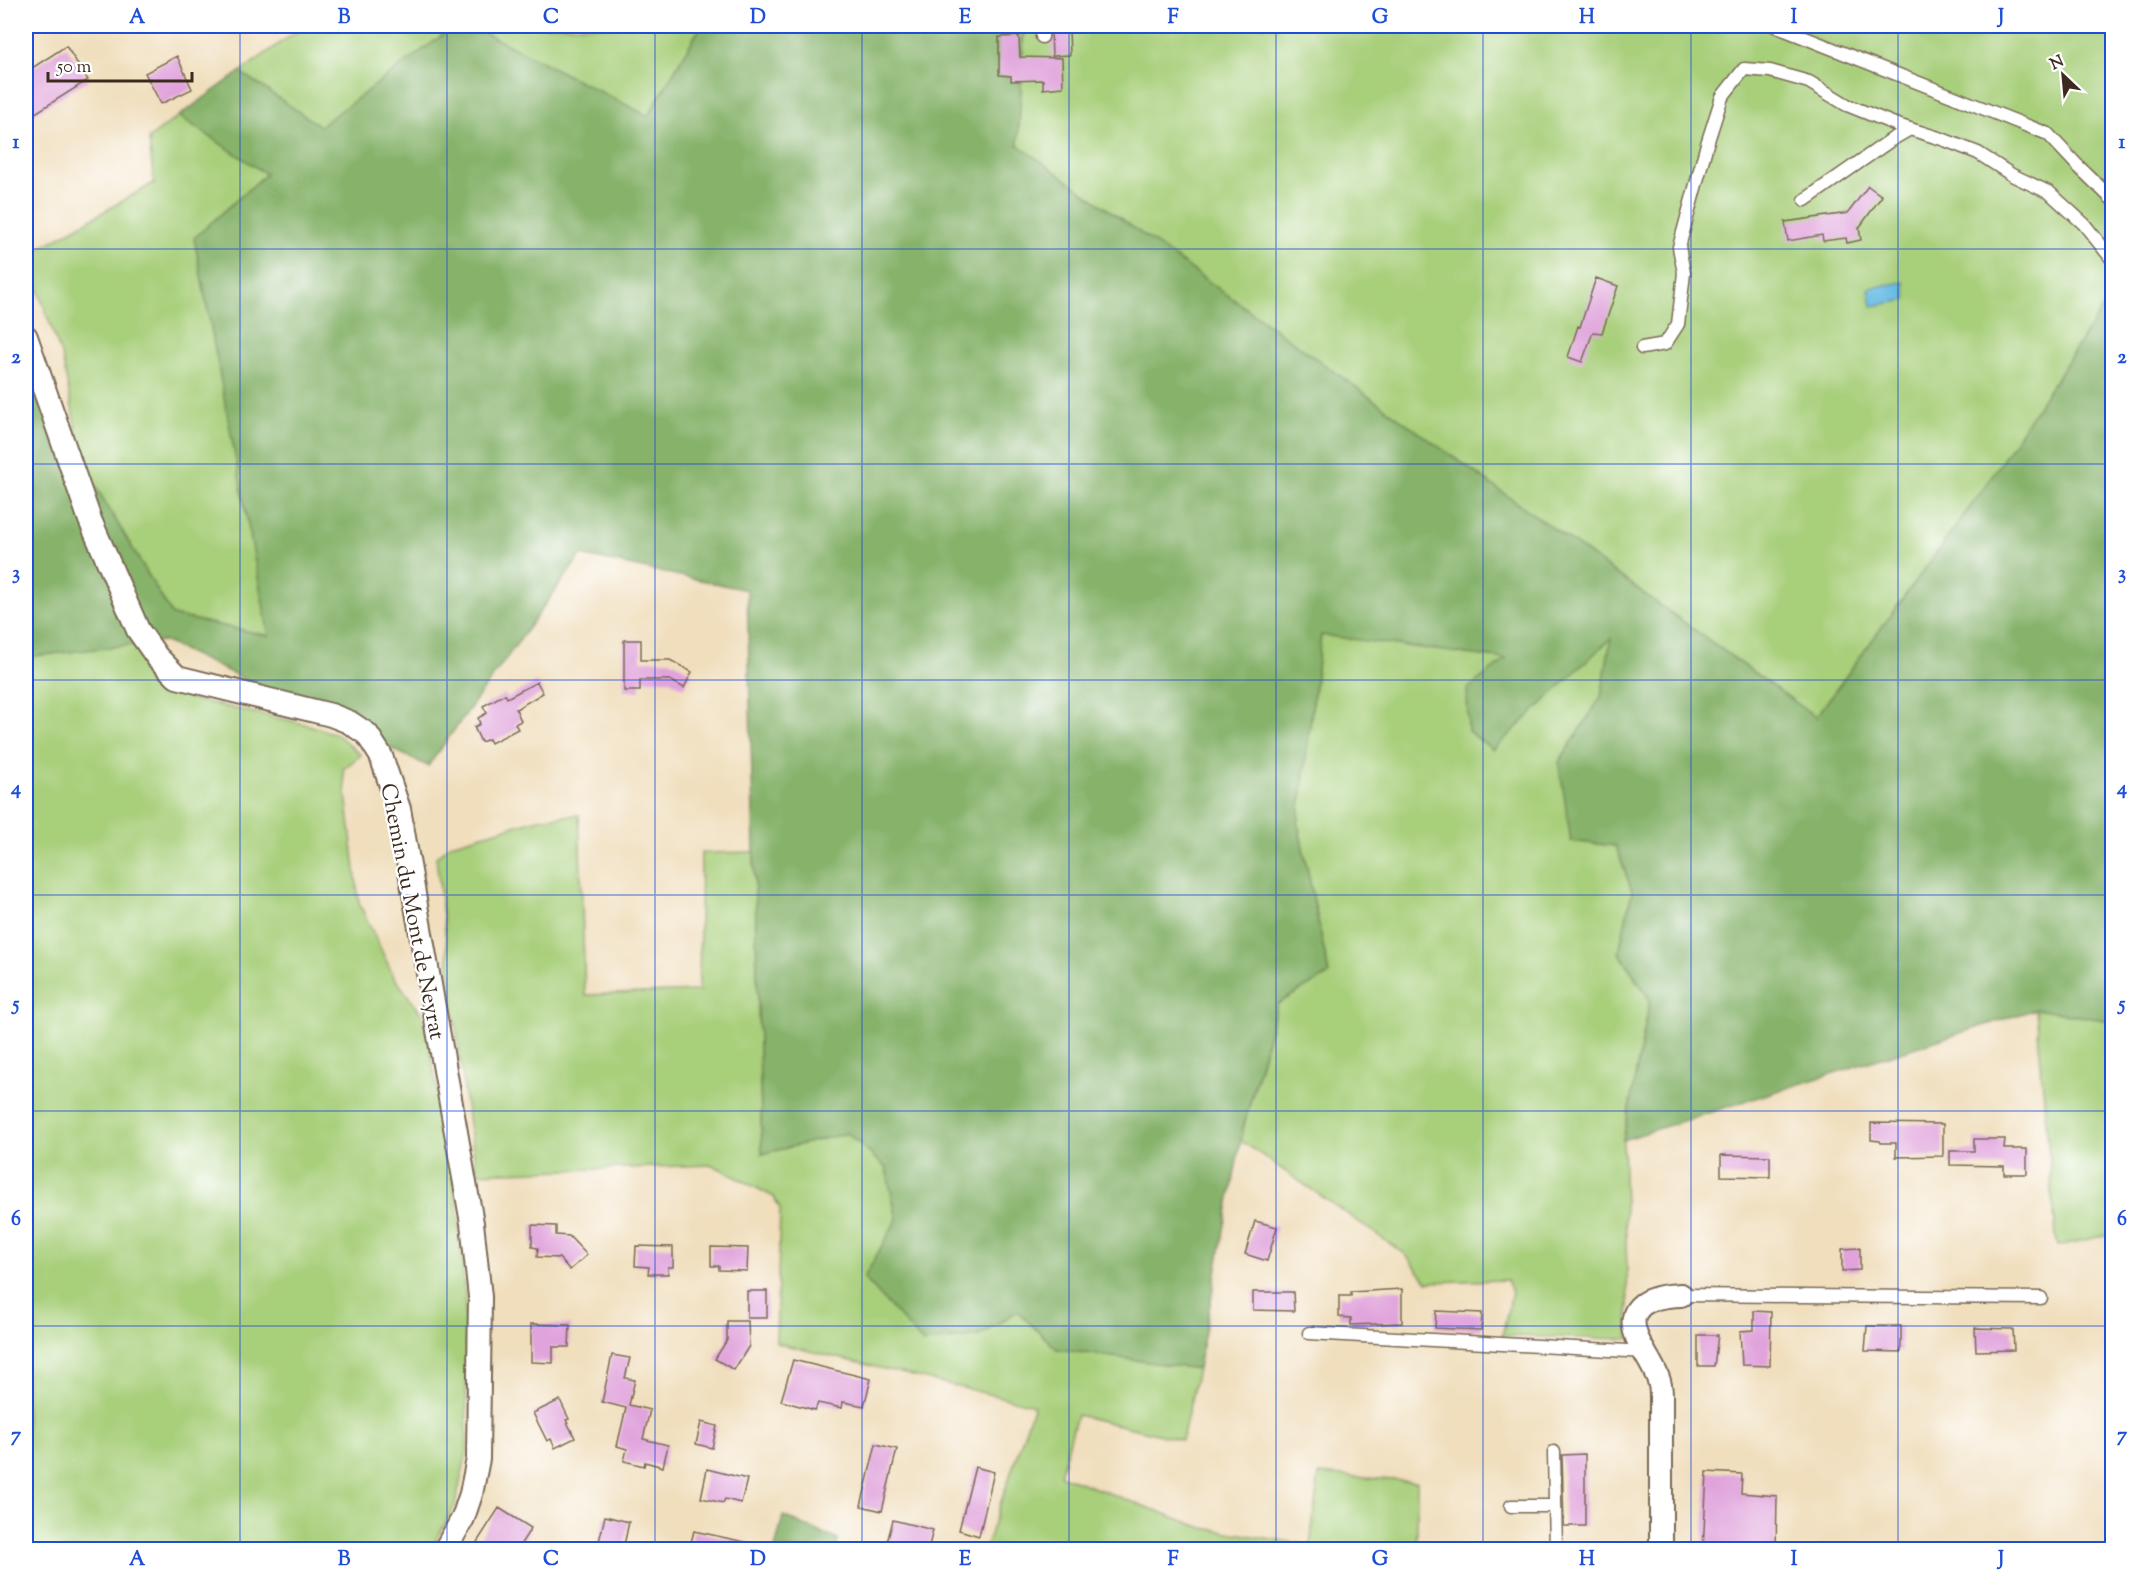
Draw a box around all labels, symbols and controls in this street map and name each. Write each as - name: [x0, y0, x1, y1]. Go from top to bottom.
- text: A: [129, 4, 146, 33]
- text: B: [338, 4, 351, 33]
- text: C: [543, 4, 559, 33]
- text: D: [750, 4, 766, 33]
- text: E: [959, 4, 972, 33]
- text: F: [1167, 4, 1179, 33]
- text: G: [1372, 4, 1389, 33]
- text: H: [1579, 4, 1595, 33]
- text: I: [1791, 4, 1798, 33]
- text: J: [1996, 4, 2004, 33]
- scale bar: [48, 45, 192, 83]
- north arrow: [2033, 45, 2093, 105]
- text: N: [2047, 51, 2069, 77]
- text: 50 m: [56, 55, 92, 81]
- text: 1: [13, 129, 20, 158]
- text: 1: [2119, 129, 2126, 158]
- text: 2: [11, 344, 21, 373]
- text: 2: [2117, 344, 2127, 373]
- text: 3: [12, 560, 20, 589]
- text: 3: [2118, 560, 2126, 589]
- text: 4: [10, 775, 21, 804]
- text: 4: [2116, 775, 2127, 804]
- street label: Chemin du Mont de Neyrat: [371, 781, 452, 1043]
- text: 5: [11, 991, 20, 1020]
- text: 5: [2117, 991, 2126, 1020]
- text: 6: [11, 1206, 21, 1235]
- text: 6: [2117, 1206, 2127, 1235]
- text: 7: [11, 1422, 22, 1451]
- text: 7: [2117, 1422, 2128, 1451]
- text: A: [129, 1546, 146, 1575]
- text: B: [338, 1546, 351, 1575]
- text: C: [543, 1546, 559, 1575]
- text: D: [750, 1546, 766, 1575]
- text: E: [959, 1546, 972, 1575]
- text: F: [1167, 1546, 1179, 1575]
- text: G: [1372, 1546, 1389, 1575]
- text: H: [1579, 1546, 1595, 1575]
- text: I: [1791, 1546, 1798, 1575]
- text: J: [1996, 1546, 2004, 1575]

